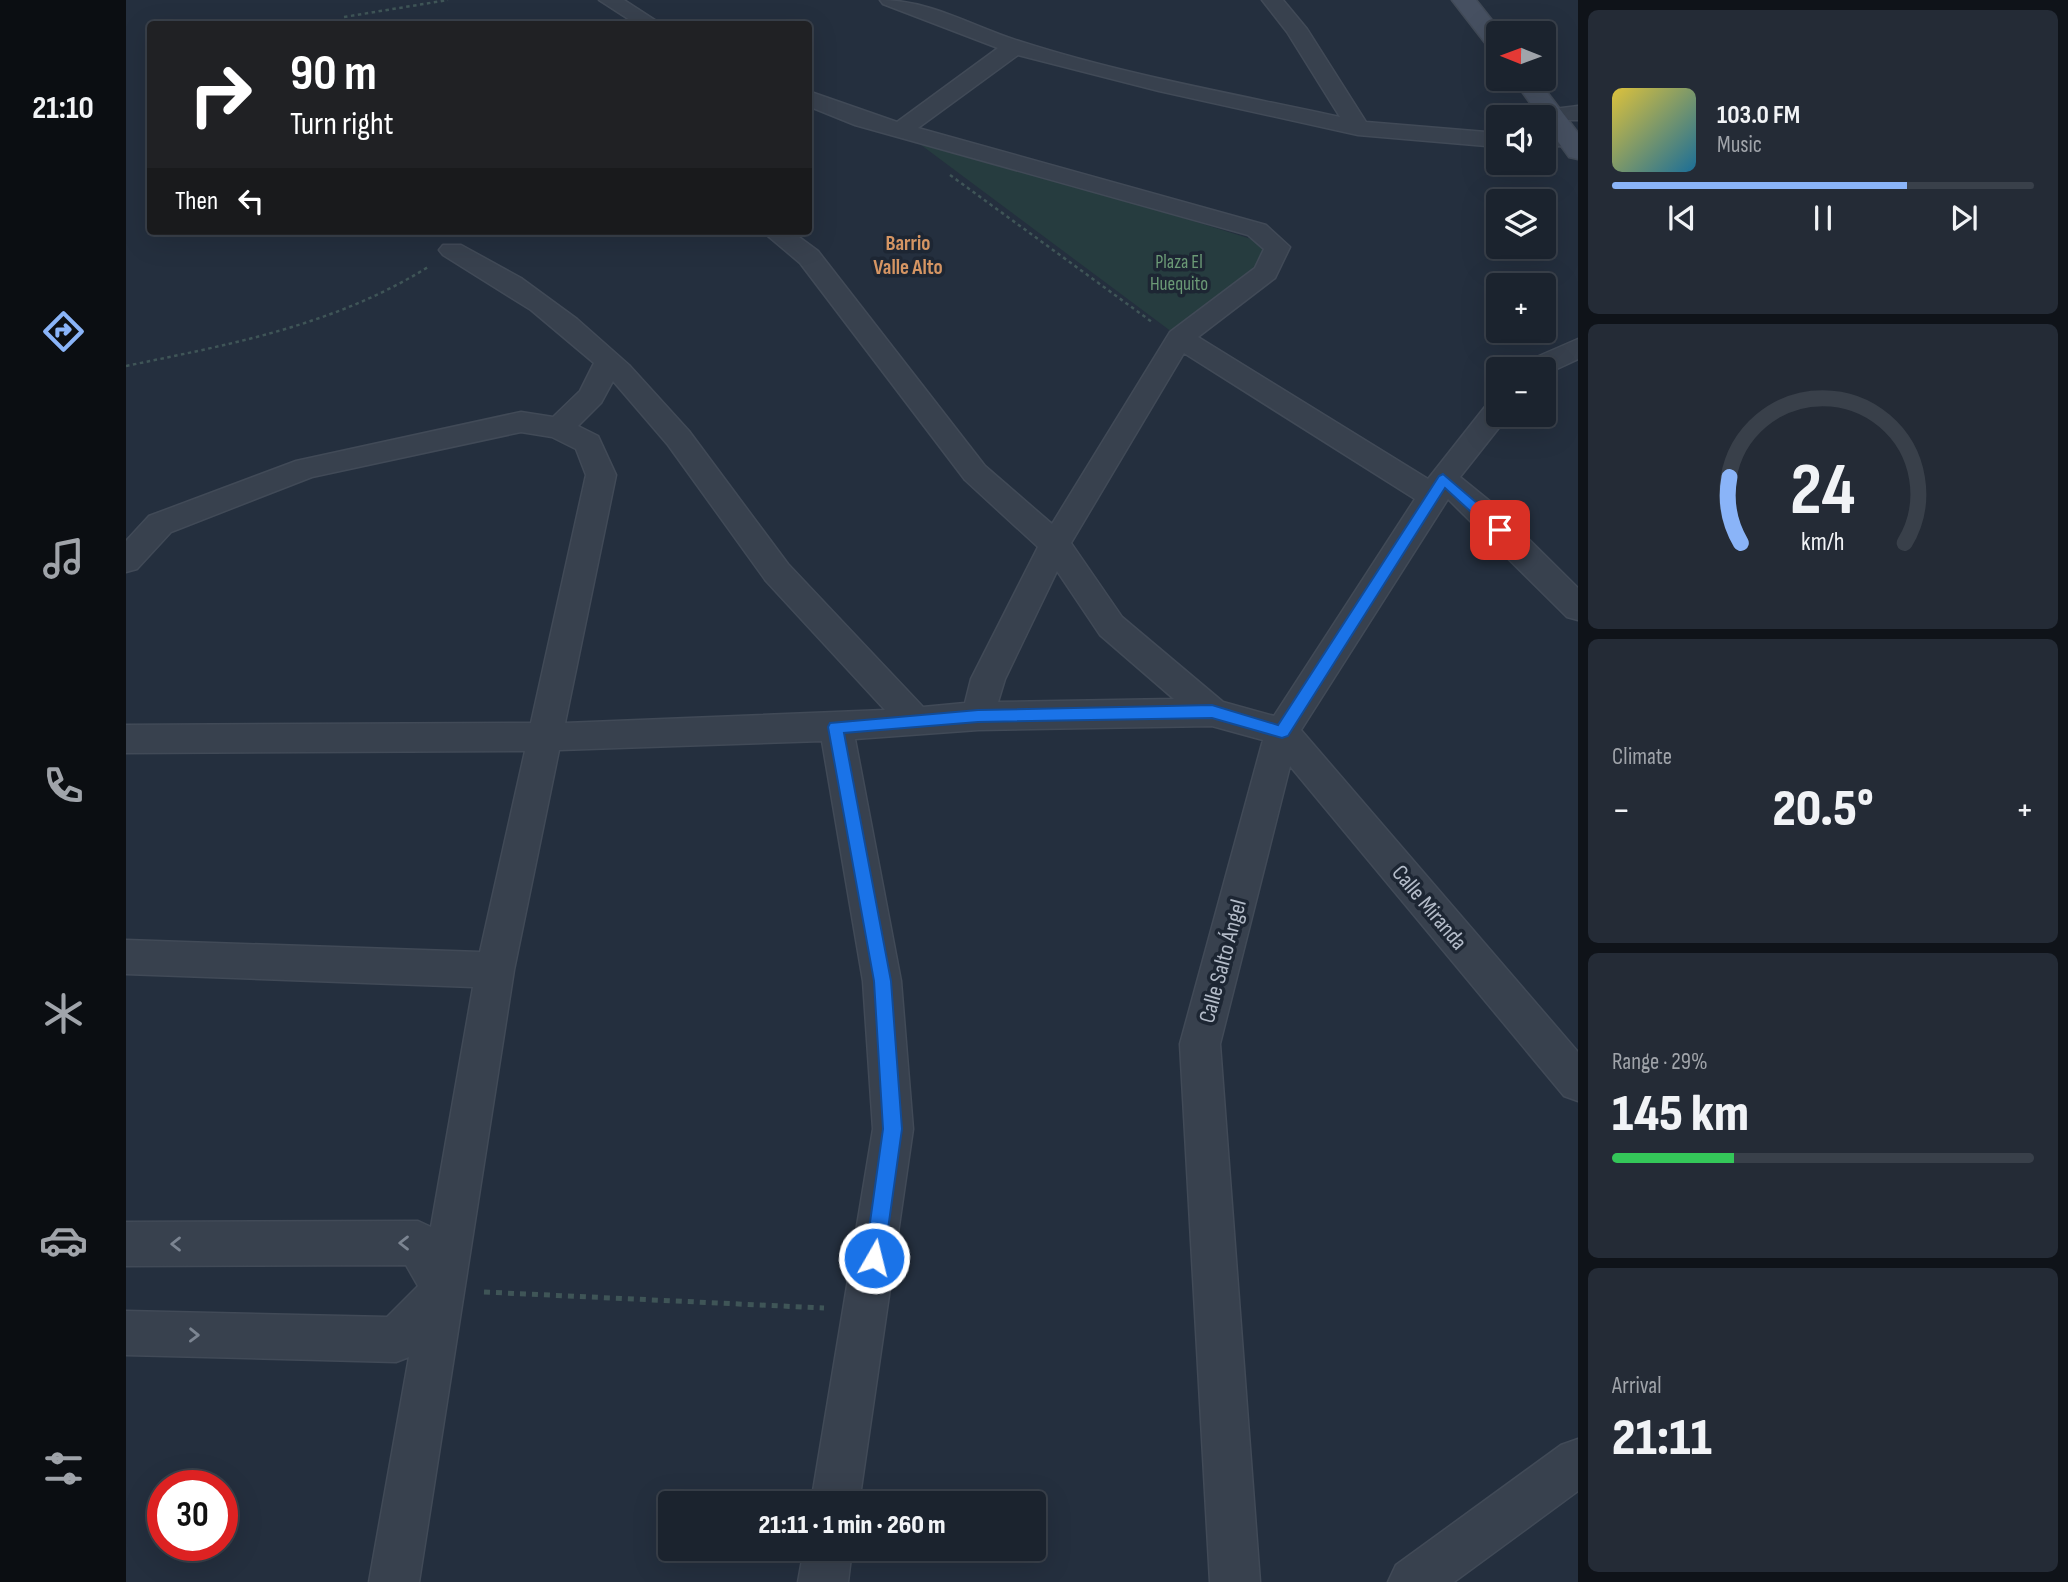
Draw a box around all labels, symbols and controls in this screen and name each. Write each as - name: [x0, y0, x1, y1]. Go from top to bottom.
- north arrow: [1486, 21, 1556, 91]
- map controls: [1486, 21, 1556, 427]
- text: 90 m: [290, 45, 377, 104]
- icon: right: [175, 49, 266, 140]
- text: 21:10: [32, 89, 94, 128]
- text: 103.0 FM: [1717, 100, 1800, 131]
- text: Turn right: [290, 105, 394, 144]
- button: sound: [1486, 105, 1556, 175]
- text: Music: [1717, 131, 1762, 159]
- icon: left: [232, 182, 270, 220]
- text: Then: [175, 186, 218, 217]
- button: layers: [1486, 189, 1556, 259]
- icon: previous: [1663, 199, 1701, 237]
- icon: pause: [1804, 199, 1842, 237]
- icon: next: [1945, 199, 1983, 237]
- district label: Barrio Valle Alto: [873, 231, 943, 280]
- park label: Plaza El Huequito: [1150, 251, 1208, 296]
- button: +: [1486, 273, 1556, 343]
- icon: directions: [39, 307, 88, 356]
- button: −: [1486, 357, 1556, 427]
- text: 24: [1790, 447, 1856, 535]
- pin: [1470, 500, 1530, 560]
- icon: arrive: [1481, 511, 1519, 549]
- text: km/h: [1801, 526, 1845, 557]
- icon: music: [39, 534, 88, 583]
- text: Climate: [1612, 743, 1672, 771]
- icon: phone: [39, 761, 88, 810]
- text: 20.5°: [1772, 778, 1874, 841]
- text: −: [1612, 788, 1631, 833]
- text: +: [2015, 788, 2034, 833]
- street label: Calle Miranda: [1386, 859, 1473, 956]
- street label: Calle Salto Ángel: [1193, 896, 1253, 1026]
- icon: climate: [39, 989, 88, 1038]
- text: Range · 29%: [1612, 1048, 1708, 1076]
- text: 145 km: [1612, 1083, 1749, 1146]
- icon: car: [39, 1216, 88, 1265]
- position arrow: [837, 1221, 911, 1295]
- one-way arrow: [398, 1235, 409, 1251]
- one-way arrow: [171, 1237, 182, 1252]
- one-way arrow: [189, 1327, 200, 1342]
- text: Arrival: [1612, 1372, 1661, 1400]
- text: 21:11: [1612, 1407, 1712, 1470]
- icon: filters: [39, 1444, 88, 1493]
- speed limit sign: 30: [147, 1470, 238, 1561]
- text: 21:11 · 1 min · 260 m: [758, 1510, 946, 1541]

